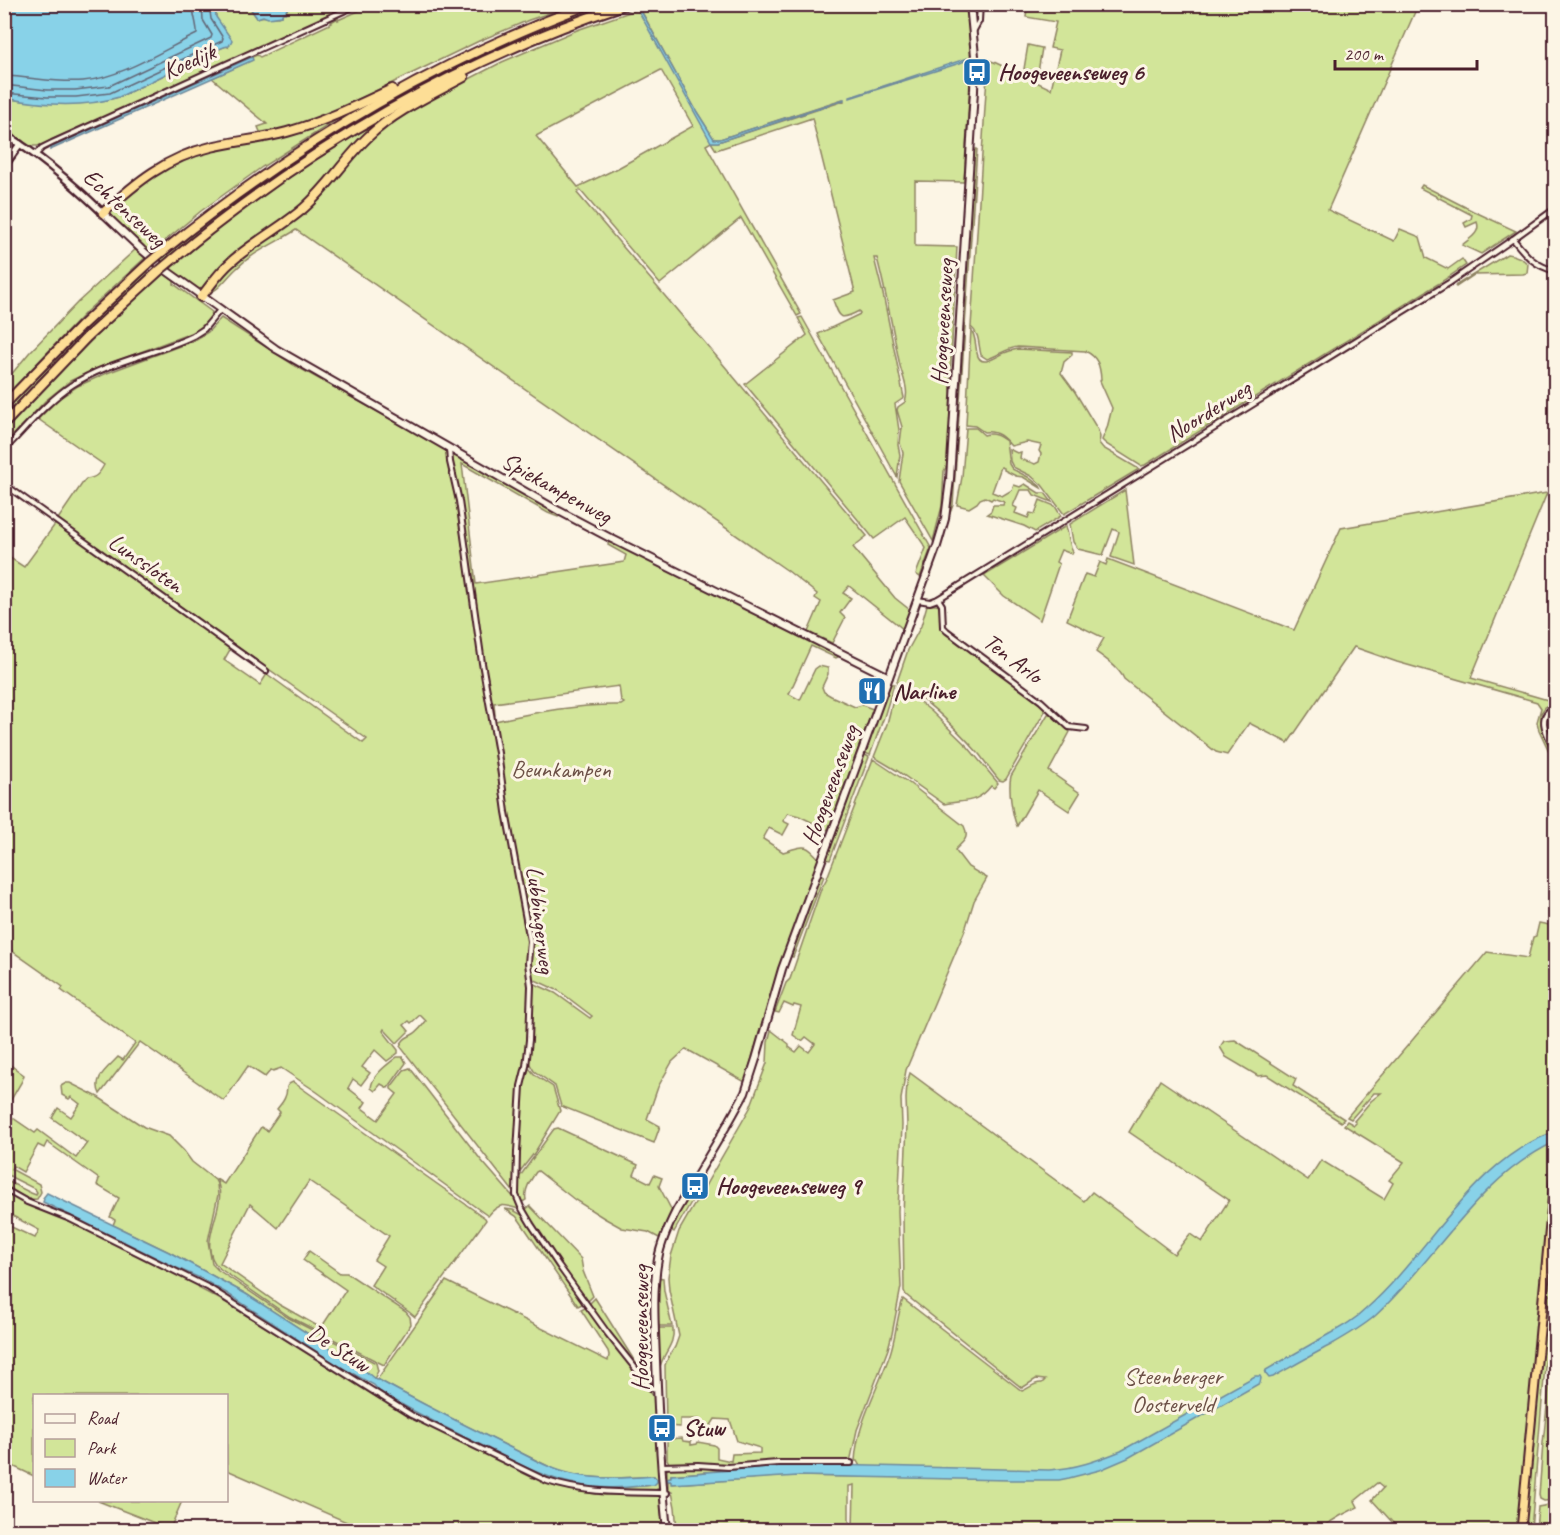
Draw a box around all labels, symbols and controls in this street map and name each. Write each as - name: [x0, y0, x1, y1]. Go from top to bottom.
- scale bar: [1335, 33, 1478, 71]
- street label: Koedijk: [158, 35, 222, 86]
- text: 200 m: [1344, 43, 1385, 65]
- bus stop icon: Hoogeveenseweg 6: [961, 56, 993, 88]
- place label: Hoogeveenseweg 6: [998, 57, 1145, 87]
- street label: Echtenseweg: [77, 162, 174, 255]
- street label: Hoogeveenseweg: [924, 257, 960, 386]
- street label: Noorderweg: [1160, 372, 1258, 449]
- street label: Spiekampenweg: [497, 445, 619, 531]
- street label: Lunssloten: [103, 527, 190, 600]
- street label: Ten Arlo: [977, 626, 1051, 691]
- restaurant icon: Narline: [856, 675, 888, 707]
- place label: Narline: [893, 676, 957, 706]
- street label: Hoogeveenseweg: [794, 719, 866, 849]
- park label: Beunkampen: [511, 754, 611, 784]
- street label: Lubbingerweg: [520, 865, 563, 977]
- bus stop icon: Hoogeveenseweg 9: [679, 1170, 711, 1202]
- place label: Hoogeveenseweg 9: [716, 1171, 863, 1201]
- street label: Hoogeveenseweg: [625, 1264, 655, 1391]
- street label: De Stuw: [302, 1317, 377, 1380]
- park label: Steenberger Oosterveld: [1124, 1361, 1225, 1419]
- legend: [33, 1394, 228, 1502]
- text: Road: [87, 1407, 120, 1429]
- bus stop icon: Stuw: [646, 1412, 678, 1444]
- place label: Stuw: [683, 1413, 727, 1443]
- text: Park: [87, 1437, 117, 1459]
- text: Water: [87, 1467, 128, 1489]

